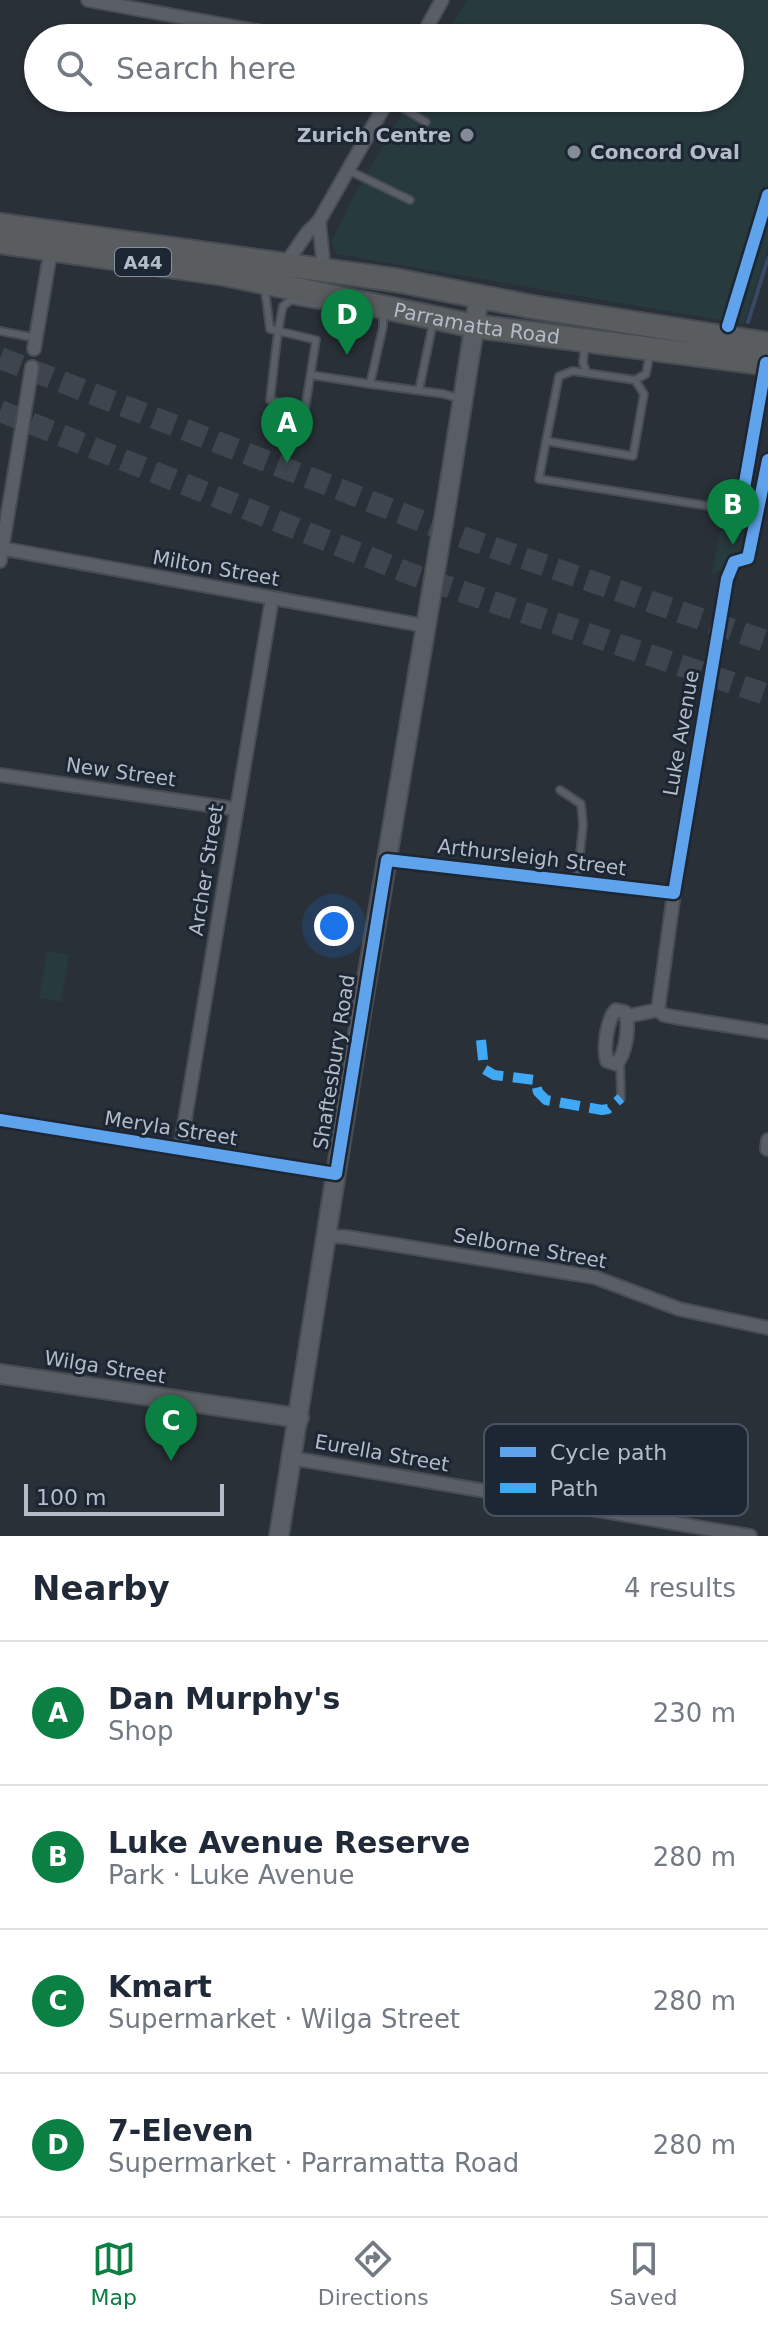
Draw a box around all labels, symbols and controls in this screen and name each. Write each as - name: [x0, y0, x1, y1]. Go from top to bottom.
- search box: [24, 24, 744, 112]
- icon: search: [52, 46, 96, 90]
- text: Search here: [116, 51, 296, 86]
- place label: Zurich Centre: [297, 123, 451, 147]
- marker: Zurich Centre: [458, 126, 476, 144]
- place label: Concord Oval: [590, 140, 740, 164]
- marker: Concord Oval: [565, 143, 583, 161]
- road number: A44: [115, 248, 171, 276]
- pin: D: [321, 289, 373, 355]
- street label: Parramatta Road: [392, 298, 561, 349]
- pin: A: [261, 397, 313, 463]
- pin: B: [707, 479, 759, 545]
- street label: Milton Street: [151, 545, 281, 591]
- street label: Luke Avenue: [658, 668, 704, 798]
- street label: New Street: [64, 752, 178, 792]
- street label: Archer Street: [184, 802, 228, 937]
- street label: Arthursleigh Street: [436, 834, 628, 880]
- your location: [314, 906, 354, 946]
- street label: Shaftesbury Road: [308, 973, 360, 1151]
- street label: Meryla Street: [103, 1106, 239, 1150]
- street label: Selborne Street: [451, 1223, 609, 1273]
- street label: Wilga Street: [43, 1346, 168, 1388]
- pin: C: [145, 1395, 197, 1461]
- legend: [484, 1424, 748, 1516]
- street label: Eurella Street: [313, 1429, 451, 1477]
- text: Cycle path: [550, 1440, 667, 1465]
- text: Path: [550, 1476, 598, 1501]
- scale bar: [24, 1480, 224, 1516]
- text: 100 m: [36, 1485, 106, 1510]
- text: Nearby: [32, 1568, 170, 1608]
- text: 4 results: [624, 1573, 736, 1603]
- text: Dan Murphy's: [108, 1681, 340, 1716]
- text: A: [48, 1698, 68, 1728]
- text: 230 m: [653, 1698, 736, 1728]
- text: Shop: [108, 1716, 173, 1746]
- text: Luke Avenue Reserve: [108, 1825, 470, 1860]
- text: B: [48, 1842, 68, 1872]
- text: 280 m: [653, 1842, 736, 1872]
- text: Park · Luke Avenue: [108, 1860, 354, 1890]
- text: Kmart: [108, 1969, 212, 2004]
- text: C: [48, 1986, 68, 2016]
- text: 280 m: [653, 1986, 736, 2016]
- text: Supermarket · Wilga Street: [108, 2004, 460, 2034]
- text: 7-Eleven: [108, 2113, 254, 2148]
- text: D: [47, 2130, 69, 2160]
- text: 280 m: [653, 2130, 736, 2160]
- text: Supermarket · Parramatta Road: [108, 2148, 519, 2178]
- tab: Map: [90, 2237, 137, 2310]
- tab: Directions: [318, 2237, 429, 2310]
- tab: Saved: [610, 2237, 678, 2310]

